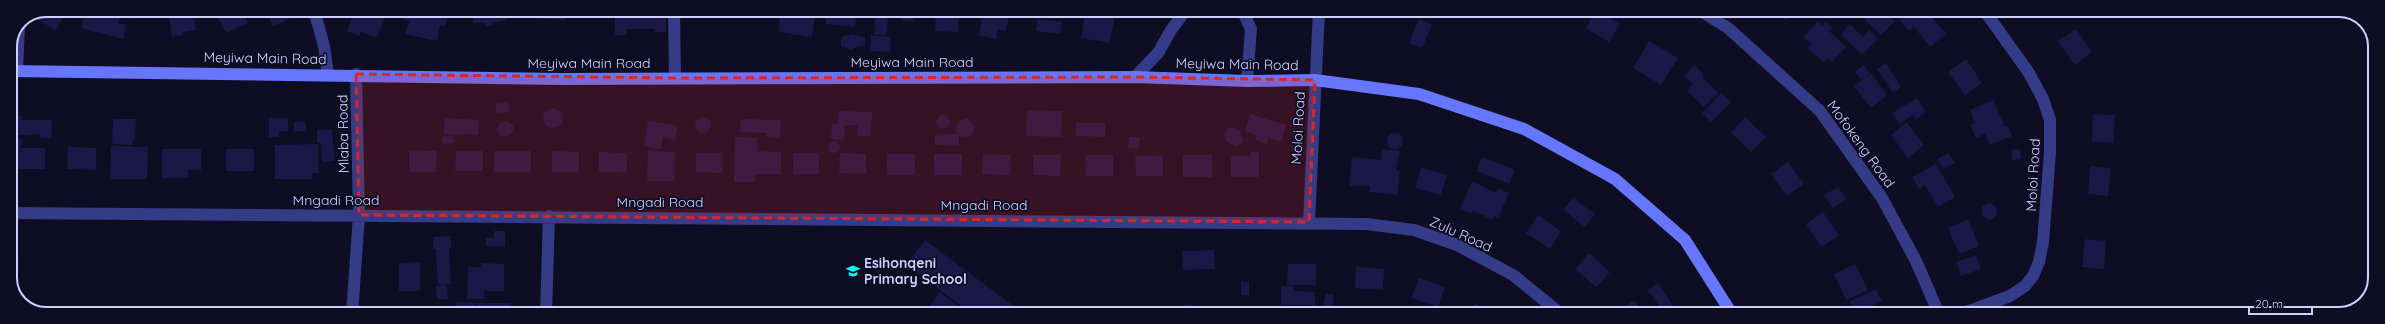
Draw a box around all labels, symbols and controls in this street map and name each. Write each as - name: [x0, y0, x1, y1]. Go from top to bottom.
- street label: Meyiwa Main Road: [203, 48, 327, 68]
- street label: Meyiwa Main Road: [851, 53, 973, 71]
- street label: Meyiwa Main Road: [528, 54, 650, 72]
- street label: Meyiwa Main Road: [1175, 54, 1299, 74]
- street label: Moloi Road: [1287, 91, 1309, 165]
- street label: Mlaba Road: [333, 94, 353, 174]
- street label: Mofokeng Road: [1823, 97, 1899, 191]
- street label: Moloi Road: [2022, 138, 2044, 212]
- street label: Mngadi Road: [293, 191, 379, 209]
- street label: Mngadi Road: [617, 193, 703, 211]
- street label: Mngadi Road: [941, 196, 1027, 214]
- street label: Zulu Road: [1427, 212, 1495, 256]
- place label: Esihonqeni Primary School: [864, 254, 967, 288]
- school or university icon: Esihonqeni Primary School: [845, 263, 861, 279]
- scale bar: [2249, 290, 2312, 316]
- text: 20 m: [2255, 296, 2283, 311]

